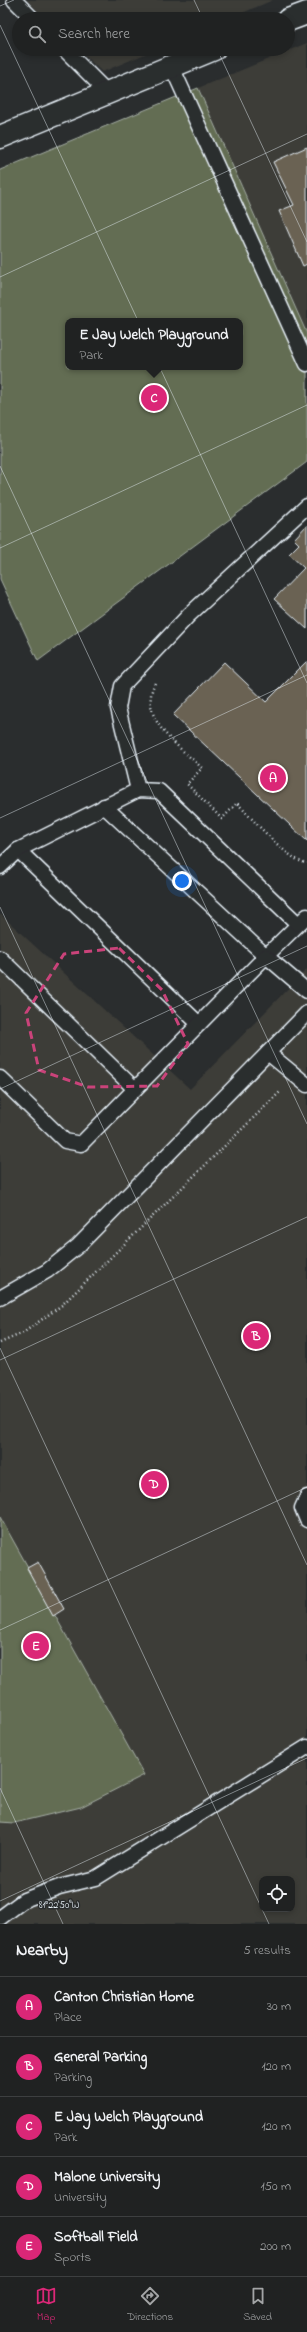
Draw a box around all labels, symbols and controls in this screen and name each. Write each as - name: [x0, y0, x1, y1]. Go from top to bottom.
- search box: [12, 12, 295, 56]
- icon: search: [26, 23, 48, 45]
- text: Search here: [58, 23, 130, 45]
- popup: [65, 318, 243, 370]
- text: E Jay Welch Playground: [79, 324, 229, 346]
- text: Park: [79, 346, 103, 365]
- pin: C: [141, 383, 167, 413]
- pin: A: [260, 763, 286, 793]
- your location: [172, 871, 192, 891]
- pin: B: [243, 1321, 269, 1351]
- pin: D: [141, 1469, 167, 1499]
- pin: E: [23, 1631, 49, 1661]
- map controls: [259, 1876, 295, 1912]
- button: locate: [259, 1876, 295, 1912]
- text: 81°22'50"W: [39, 1898, 80, 1913]
- text: Nearby: [16, 1938, 68, 1963]
- text: 5 results: [243, 1941, 291, 1960]
- text: Canton Christian Home: [54, 1986, 194, 2008]
- text: A: [25, 1997, 33, 2016]
- text: 30 m: [267, 1997, 291, 2016]
- text: Place: [54, 2008, 82, 2027]
- text: General Parking: [54, 2046, 147, 2068]
- text: B: [25, 2057, 33, 2076]
- text: 120 m: [261, 2057, 291, 2076]
- text: Parking: [54, 2068, 92, 2087]
- text: E Jay Welch Playground: [54, 2106, 203, 2128]
- text: C: [25, 2117, 33, 2136]
- text: 120 m: [261, 2117, 291, 2136]
- text: Park: [54, 2128, 78, 2147]
- text: Malone University: [54, 2166, 160, 2188]
- text: D: [24, 2177, 34, 2196]
- text: 150 m: [260, 2177, 291, 2196]
- text: University: [54, 2188, 107, 2207]
- text: Softball Field: [54, 2226, 138, 2248]
- text: E: [25, 2237, 33, 2256]
- text: 200 m: [260, 2237, 291, 2256]
- text: Sports: [54, 2248, 91, 2267]
- tab: Map: [35, 2285, 57, 2325]
- tab: Directions: [127, 2285, 173, 2325]
- tab: Saved: [243, 2285, 272, 2325]

